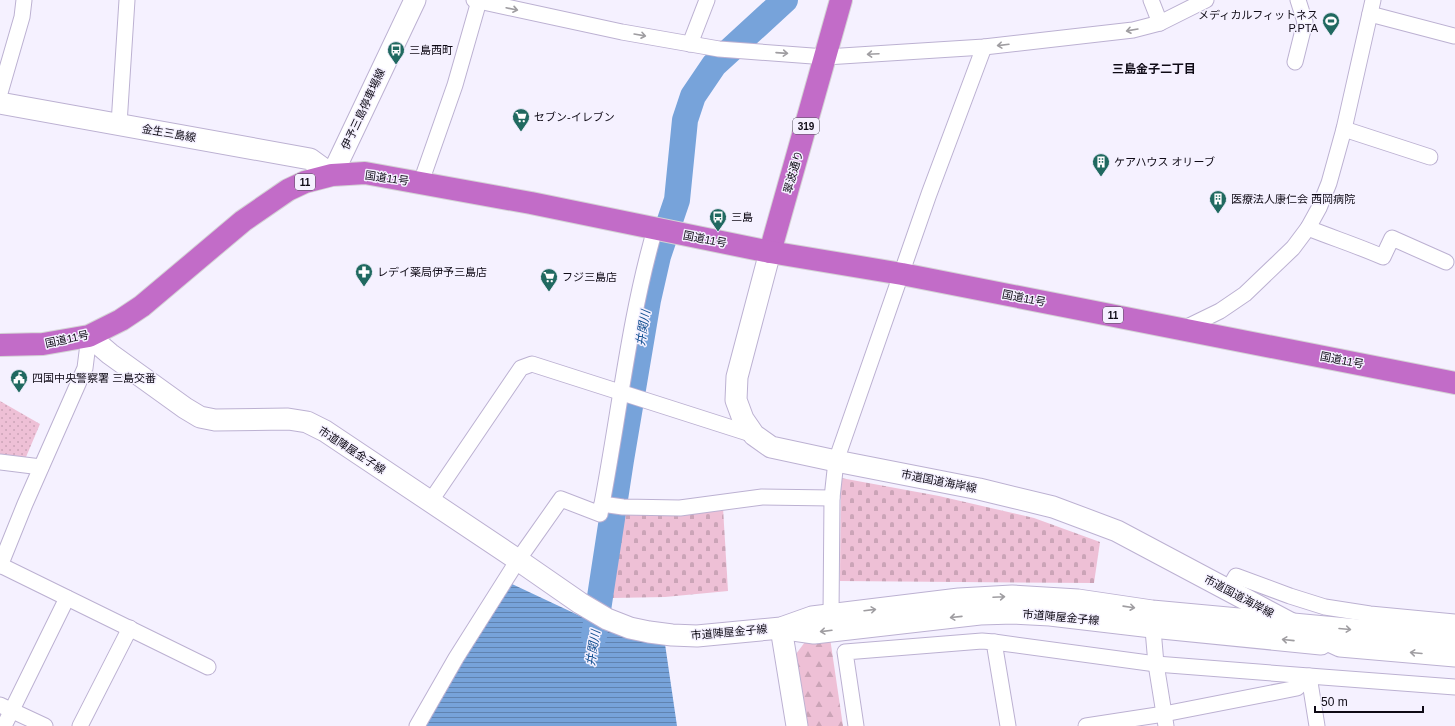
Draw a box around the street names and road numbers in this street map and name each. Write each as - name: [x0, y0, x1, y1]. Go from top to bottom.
- street label: 伊予三島停車場線: [339, 67, 387, 151]
- road number: 319: [793, 118, 819, 134]
- street label: 金生三島線: [141, 122, 197, 144]
- street label: 翠波通り: [781, 149, 805, 195]
- street label: 国道11号: [364, 169, 410, 187]
- road number: 11: [295, 174, 315, 190]
- street label: 国道11号: [682, 229, 728, 249]
- street label: 国道11号: [1001, 288, 1047, 308]
- road number: 11: [1103, 307, 1123, 323]
- street label: 国道11号: [44, 329, 90, 349]
- street label: 国道11号: [1319, 350, 1365, 370]
- street label: 市道陣屋金子線: [316, 424, 388, 476]
- street label: 市道国道海岸線: [900, 468, 978, 494]
- street label: 市道国道海岸線: [1202, 573, 1276, 619]
- street label: 市道陣屋金子線: [1022, 608, 1100, 626]
- street label: 市道陣屋金子線: [690, 623, 768, 641]

